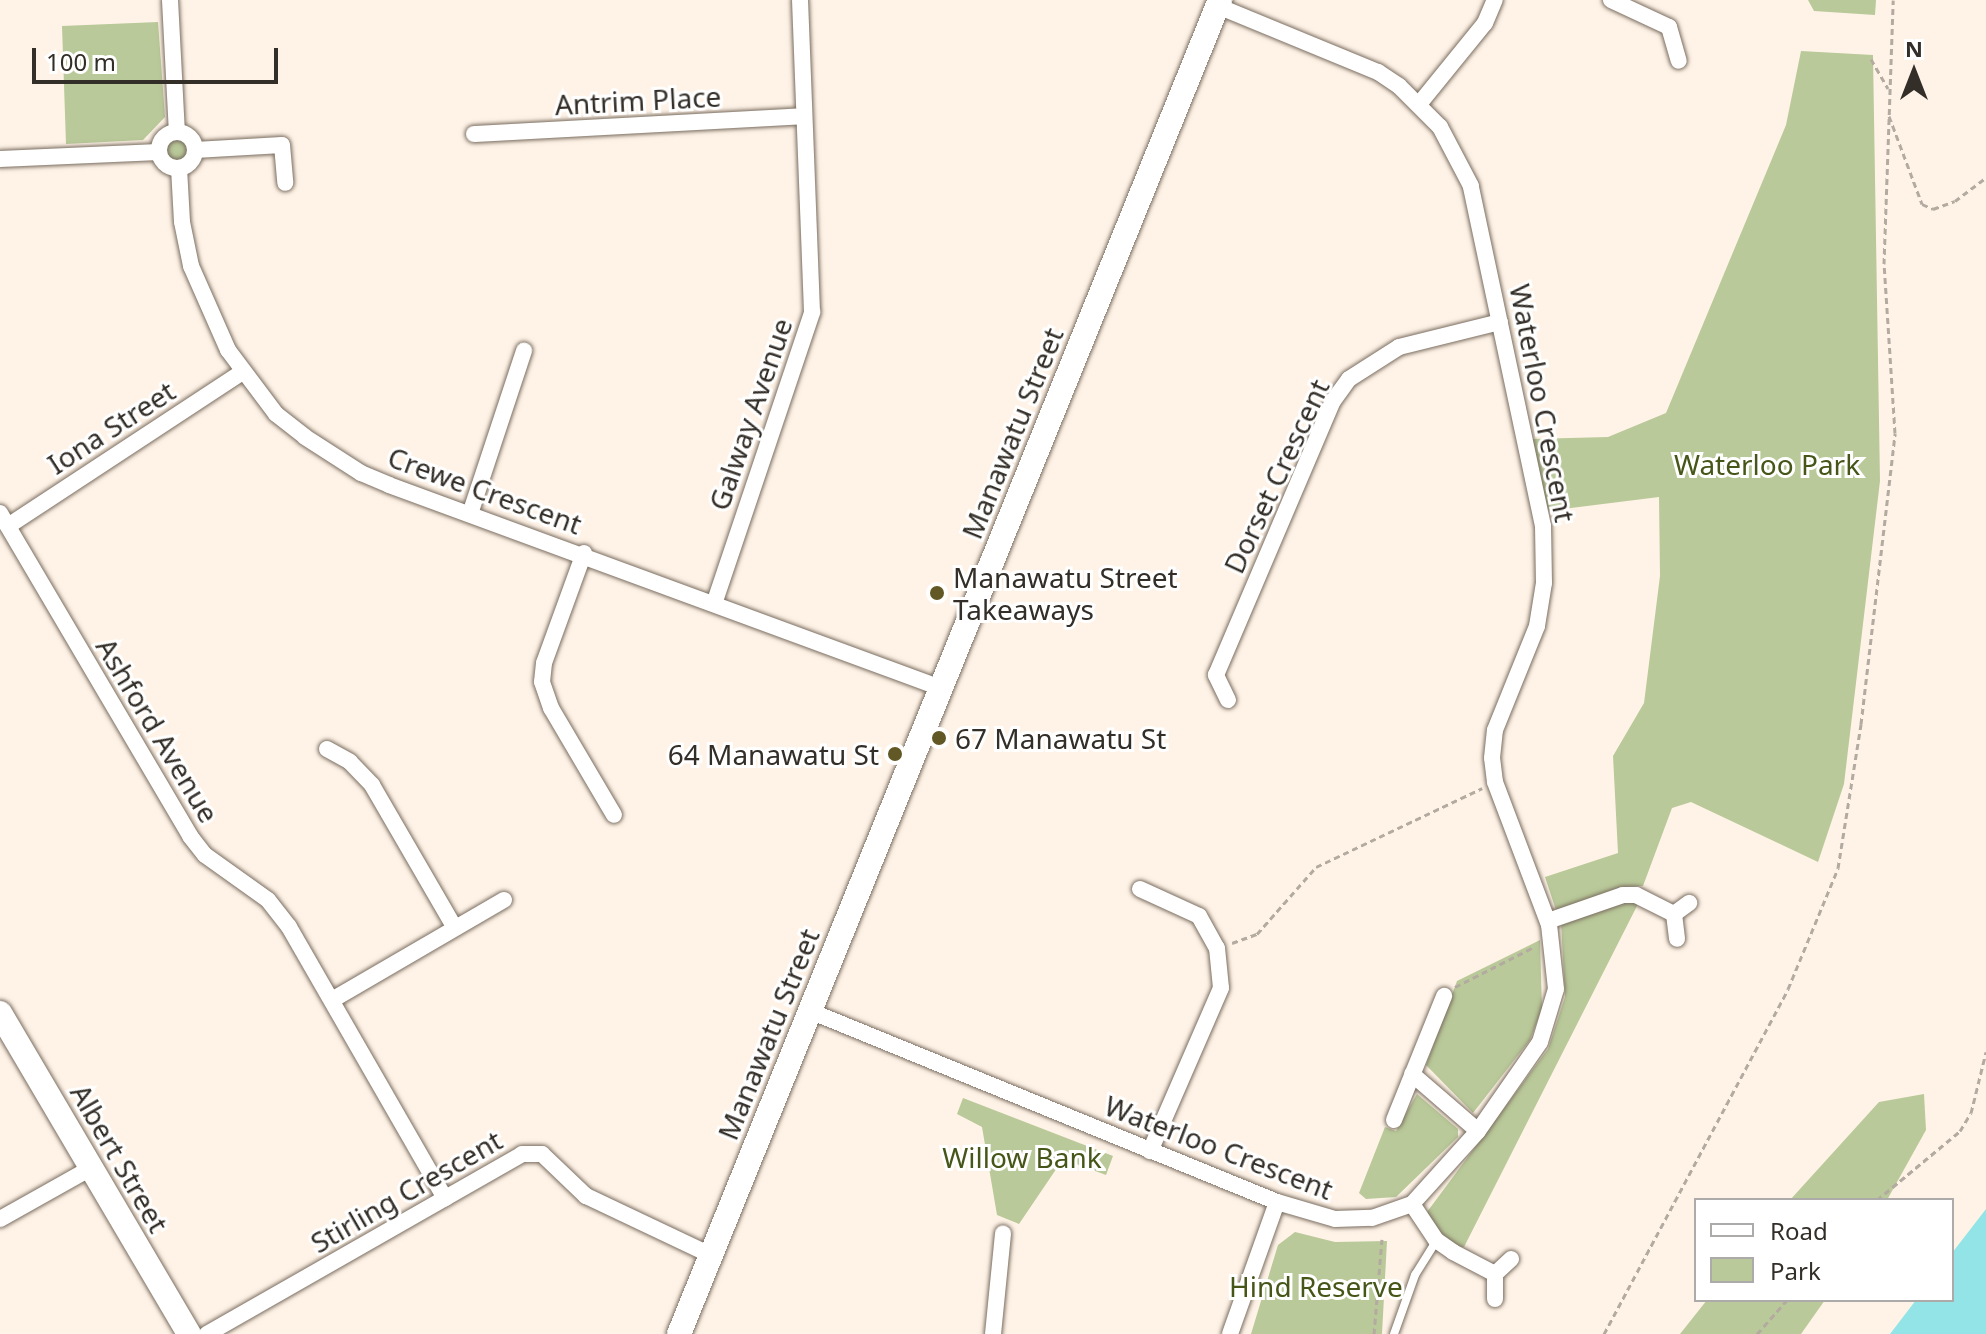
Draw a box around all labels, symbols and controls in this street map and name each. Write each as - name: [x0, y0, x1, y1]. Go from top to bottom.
- scale bar: [36, 32, 282, 82]
- north arrow: [1874, 32, 1954, 112]
- text: N: [1905, 33, 1923, 63]
- text: 100 m: [46, 45, 116, 78]
- street label: Antrim Place: [554, 79, 722, 121]
- street label: Waterloo Crescent: [1503, 281, 1583, 525]
- street label: Galway Avenue: [701, 314, 799, 514]
- street label: Manawatu Street: [954, 323, 1070, 543]
- street label: Iona Street: [41, 373, 181, 481]
- street label: Dorset Crescent: [1216, 374, 1336, 578]
- street label: Crewe Crescent: [384, 439, 586, 541]
- park label: Waterloo Park: [1674, 447, 1860, 481]
- place label: Manawatu Street Takeaways: [953, 560, 1178, 626]
- marker: Manawatu Street Takeaways: [928, 584, 946, 602]
- street label: Ashford Avenue: [90, 632, 226, 828]
- place label: 67 Manawatu St: [955, 721, 1166, 755]
- marker: 67 Manawatu St: [930, 729, 948, 747]
- place label: 64 Manawatu St: [668, 737, 879, 771]
- marker: 64 Manawatu St: [886, 745, 904, 763]
- street label: Manawatu Street: [710, 924, 826, 1144]
- street label: Albert Street: [64, 1078, 176, 1238]
- street label: Waterloo Crescent: [1100, 1088, 1338, 1206]
- street label: Stirling Crescent: [304, 1123, 508, 1259]
- park label: Willow Bank: [942, 1140, 1102, 1174]
- legend: [1694, 1198, 1954, 1302]
- text: Road: [1770, 1214, 1828, 1247]
- text: Park: [1770, 1254, 1821, 1287]
- park label: Hind Reserve: [1229, 1269, 1403, 1303]

